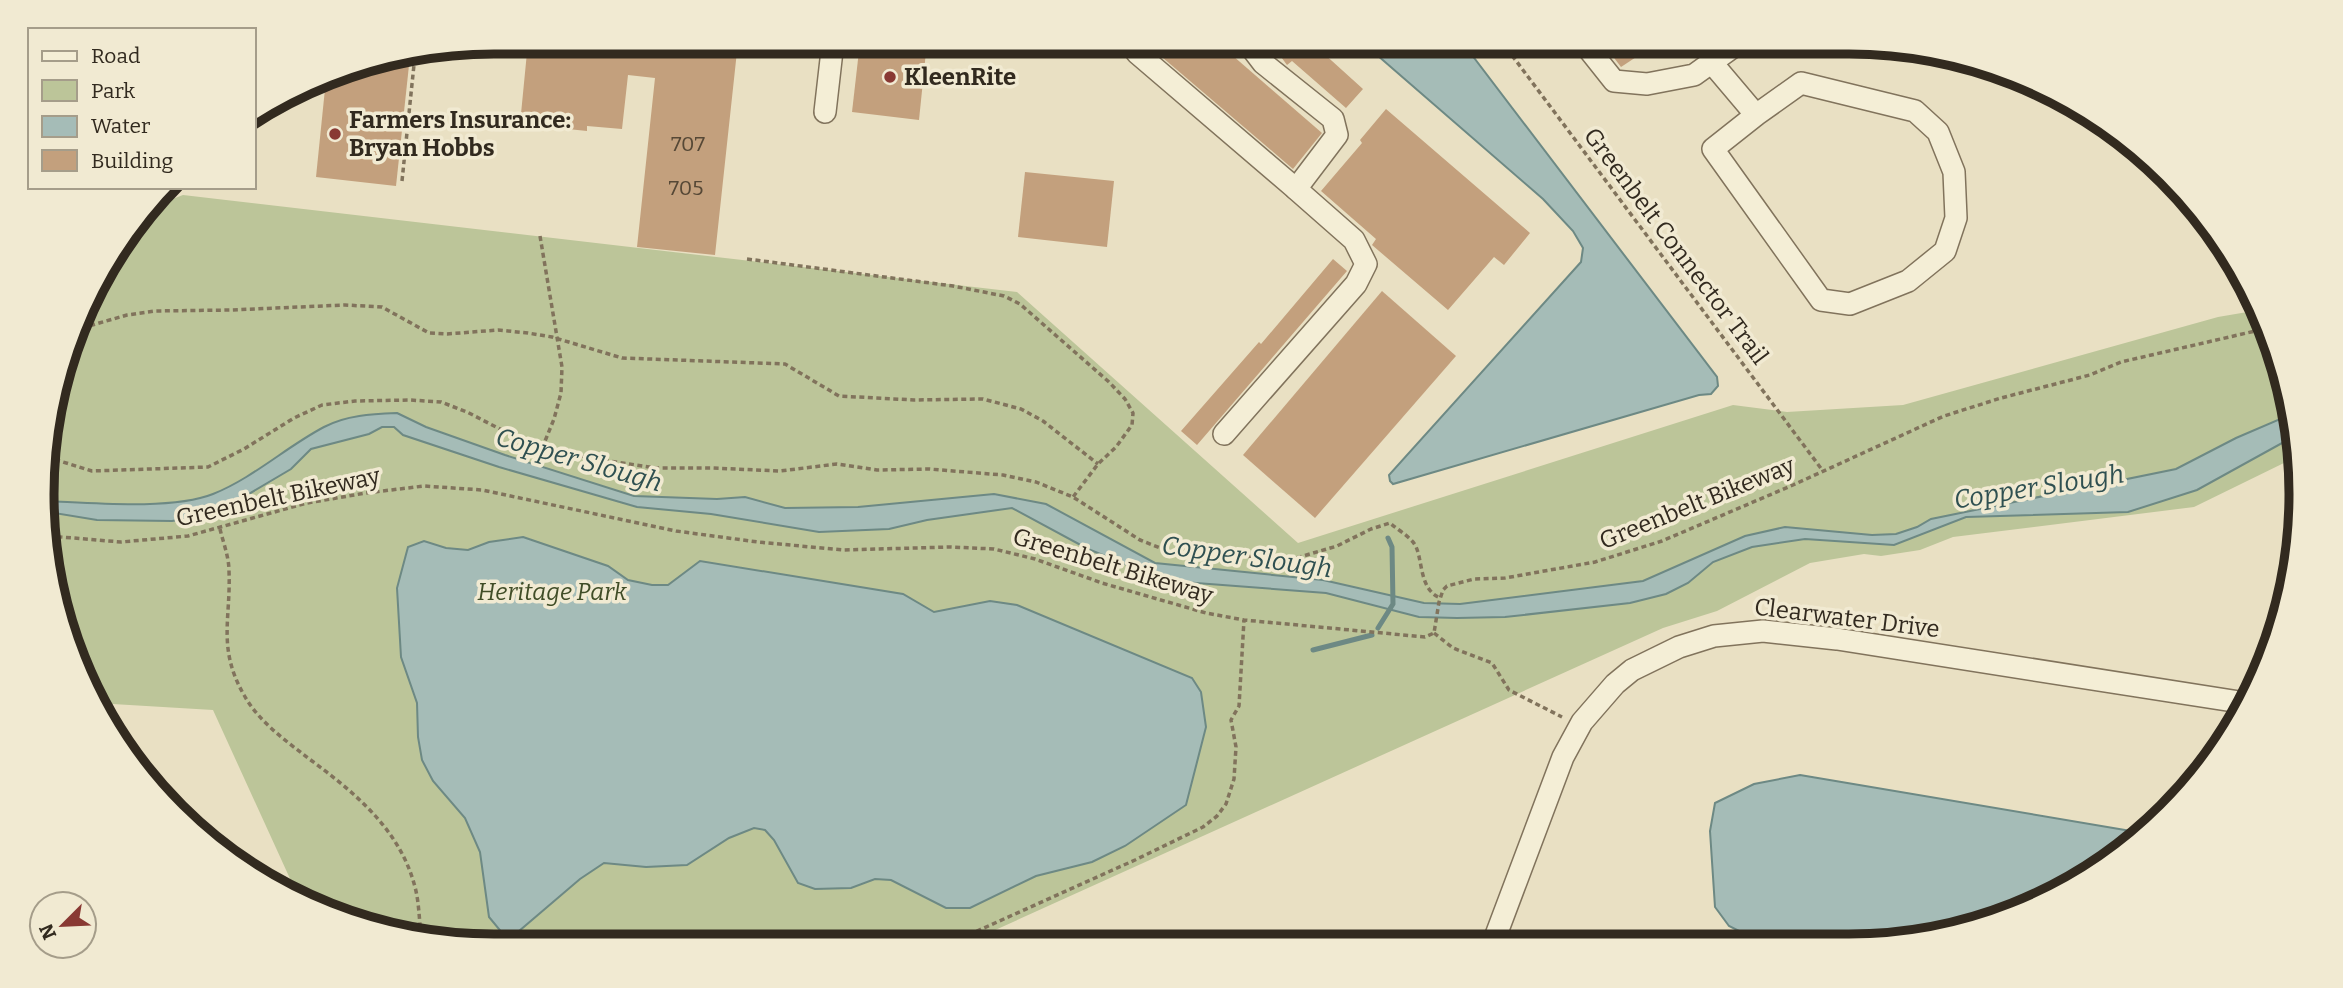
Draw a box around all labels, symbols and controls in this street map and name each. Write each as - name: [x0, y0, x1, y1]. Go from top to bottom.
- legend: [28, 28, 256, 189]
- text: Road: [91, 43, 140, 69]
- place label: KleenRite: [904, 63, 1016, 91]
- marker: KleenRite: [882, 69, 898, 85]
- text: Park: [91, 78, 135, 104]
- place label: Farmers Insurance: Bryan Hobbs: [349, 106, 571, 162]
- text: Water: [91, 113, 150, 139]
- street label: Greenbelt Connector Trail: [1578, 122, 1774, 370]
- marker: Farmers Insurance: Bryan Hobbs: [327, 126, 343, 142]
- house number: 707: [671, 131, 706, 157]
- text: Building: [91, 148, 174, 174]
- house number: 705: [669, 175, 703, 201]
- water label: Copper Slough: [492, 421, 666, 499]
- street label: Greenbelt Bikeway: [1595, 451, 1799, 555]
- water label: Copper Slough: [1952, 458, 2126, 516]
- street label: Greenbelt Bikeway: [173, 462, 383, 532]
- street label: Greenbelt Bikeway: [1009, 522, 1217, 610]
- water label: Copper Slough: [1160, 530, 1334, 584]
- park label: Heritage Park: [477, 578, 628, 606]
- street label: Clearwater Drive: [1753, 593, 1941, 643]
- north arrow: [28, 890, 98, 960]
- text: N: [34, 920, 61, 943]

